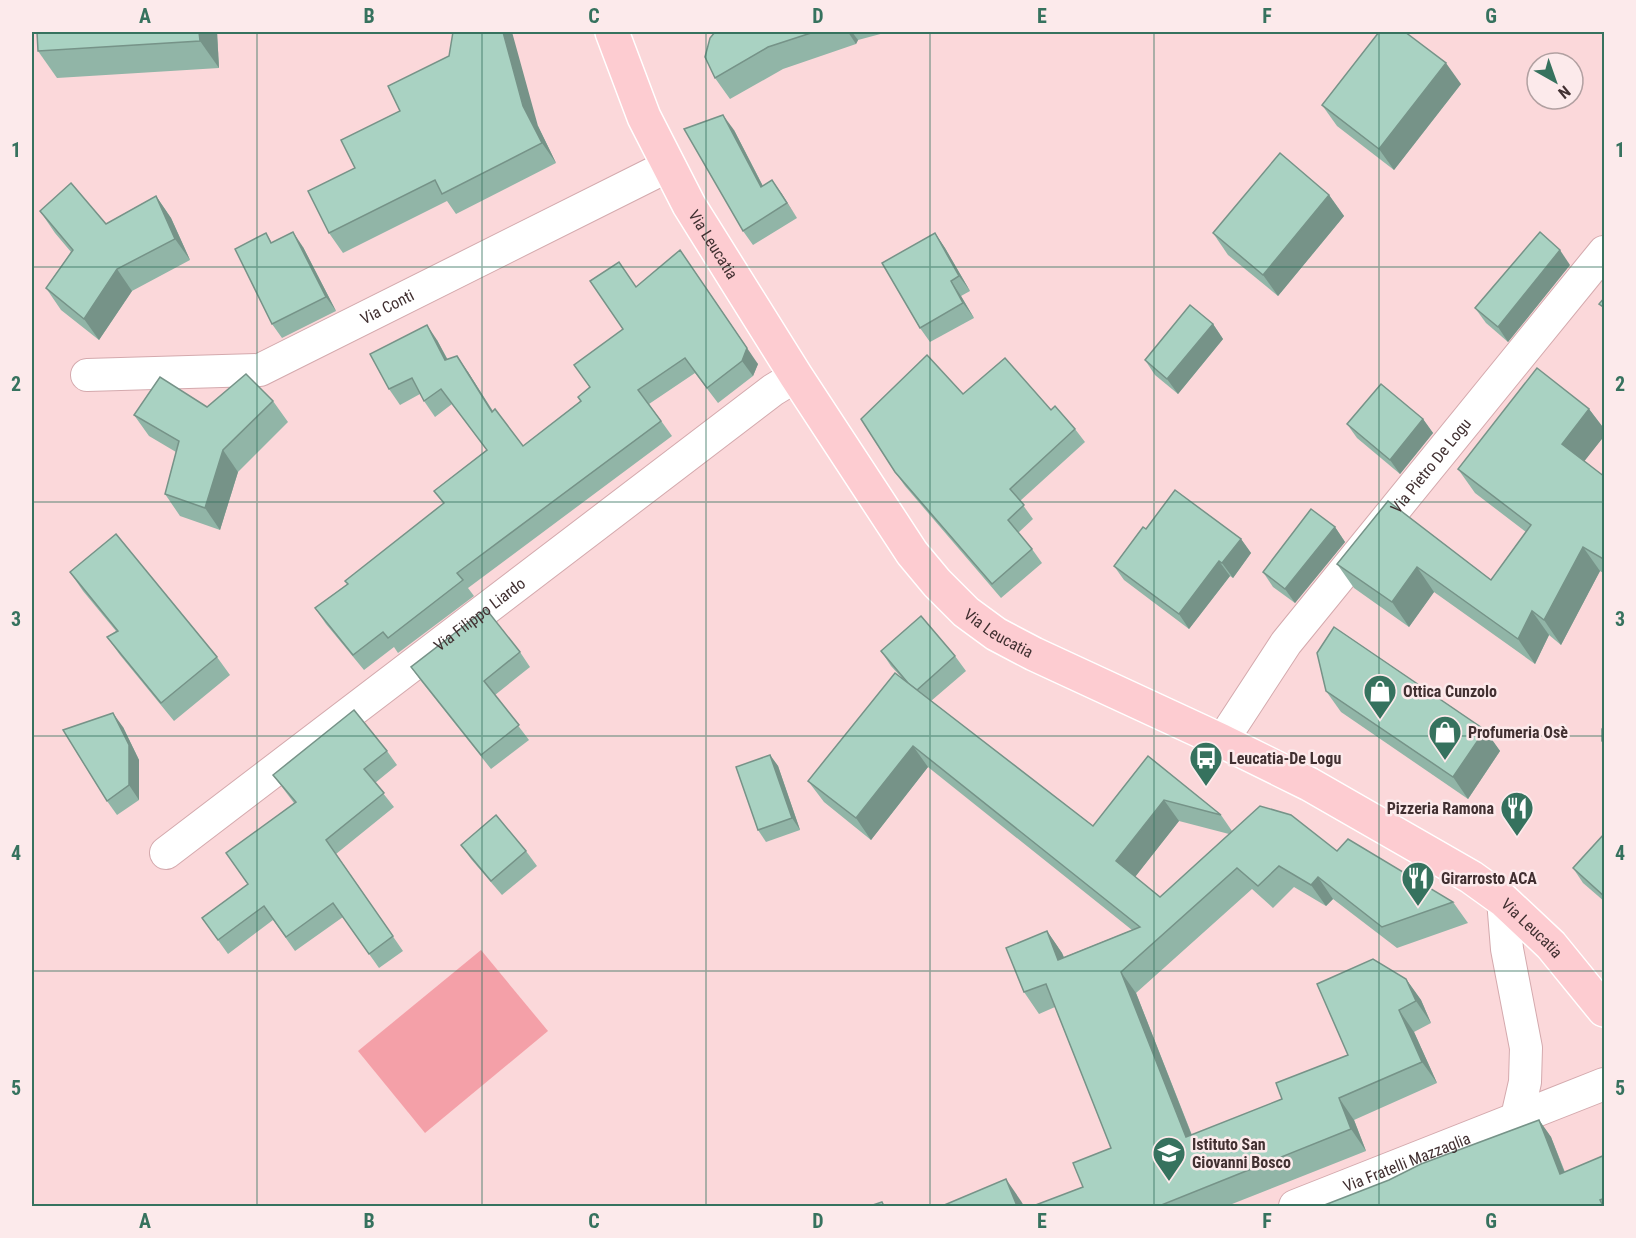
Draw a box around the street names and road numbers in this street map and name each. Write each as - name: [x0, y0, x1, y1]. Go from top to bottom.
- street label: Via Leucatia: [685, 206, 742, 282]
- street label: Via Conti: [357, 285, 417, 328]
- street label: Via Pietro De Logu: [1386, 414, 1475, 517]
- street label: Via Filippo Liardo: [430, 573, 529, 655]
- street label: Via Leucatia: [960, 604, 1036, 661]
- street label: Via Leucatia: [1498, 894, 1567, 962]
- street label: Via Fratelli Mazzaglia: [1340, 1128, 1473, 1196]

